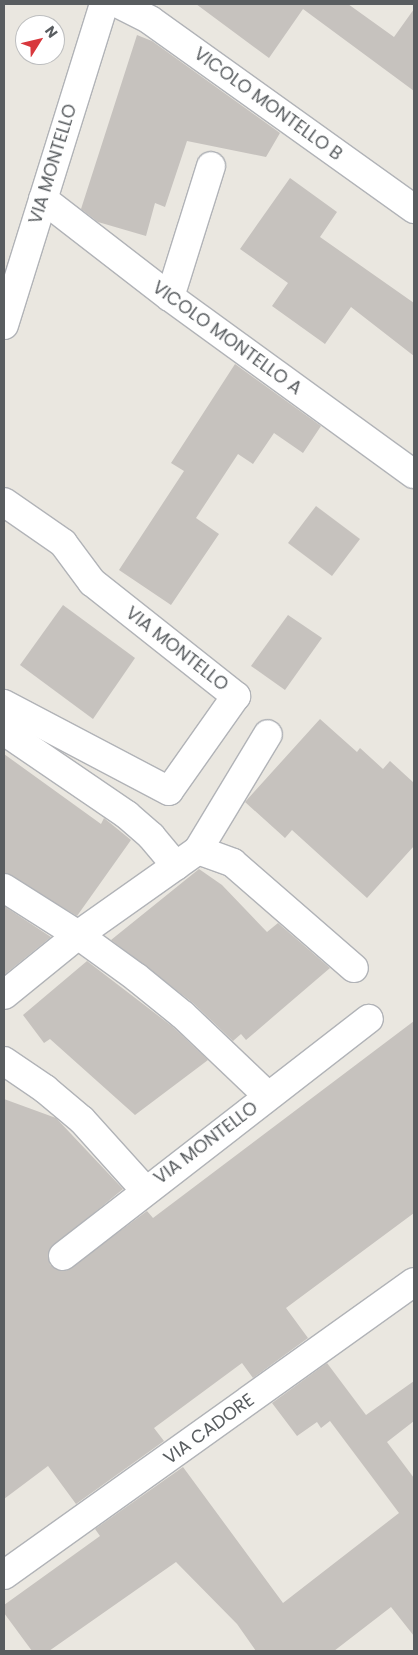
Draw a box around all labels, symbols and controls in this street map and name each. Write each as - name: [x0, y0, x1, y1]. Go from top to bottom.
- north arrow: [15, 15, 65, 65]
- text: N: [40, 22, 63, 42]
- street label: VICOLO MONTELLO B: [190, 43, 346, 165]
- street label: VIA MONTELLO: [24, 101, 82, 227]
- street label: VICOLO MONTELLO A: [148, 277, 306, 399]
- street label: VIA MONTELLO: [121, 602, 233, 696]
- street label: VIA MONTELLO: [150, 1097, 262, 1189]
- street label: VIA CADORE: [160, 1389, 258, 1469]

